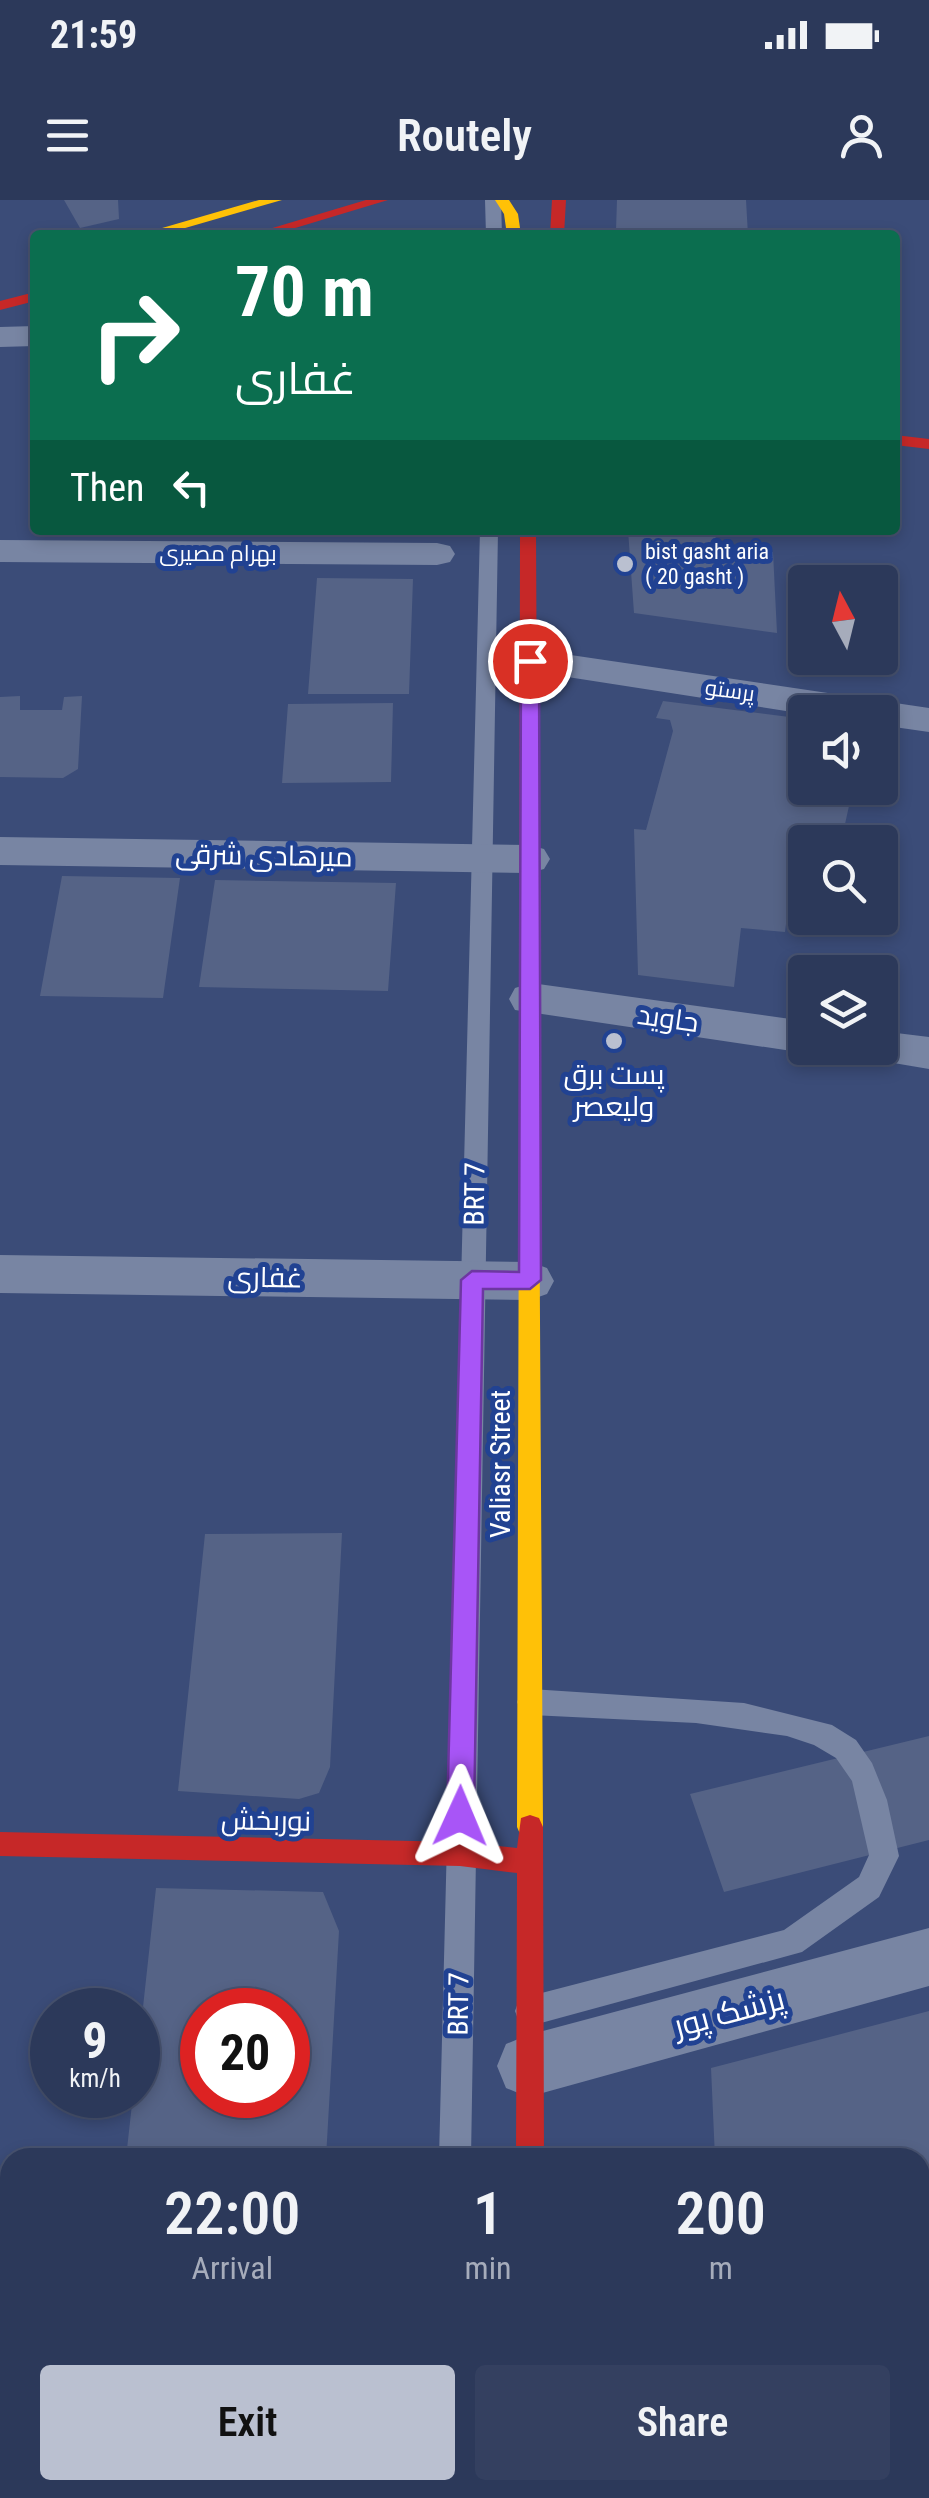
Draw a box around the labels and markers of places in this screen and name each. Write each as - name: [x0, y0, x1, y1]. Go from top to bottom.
- place label: bist gasht aria ( 20 gasht ): [645, 539, 769, 590]
- marker: bist gasht aria ( 20 gasht ): [614, 553, 636, 575]
- pin: [488, 619, 573, 704]
- marker: پست برق ولیعصر: [603, 1030, 625, 1052]
- place label: پست برق ولیعصر: [564, 1058, 665, 1123]

